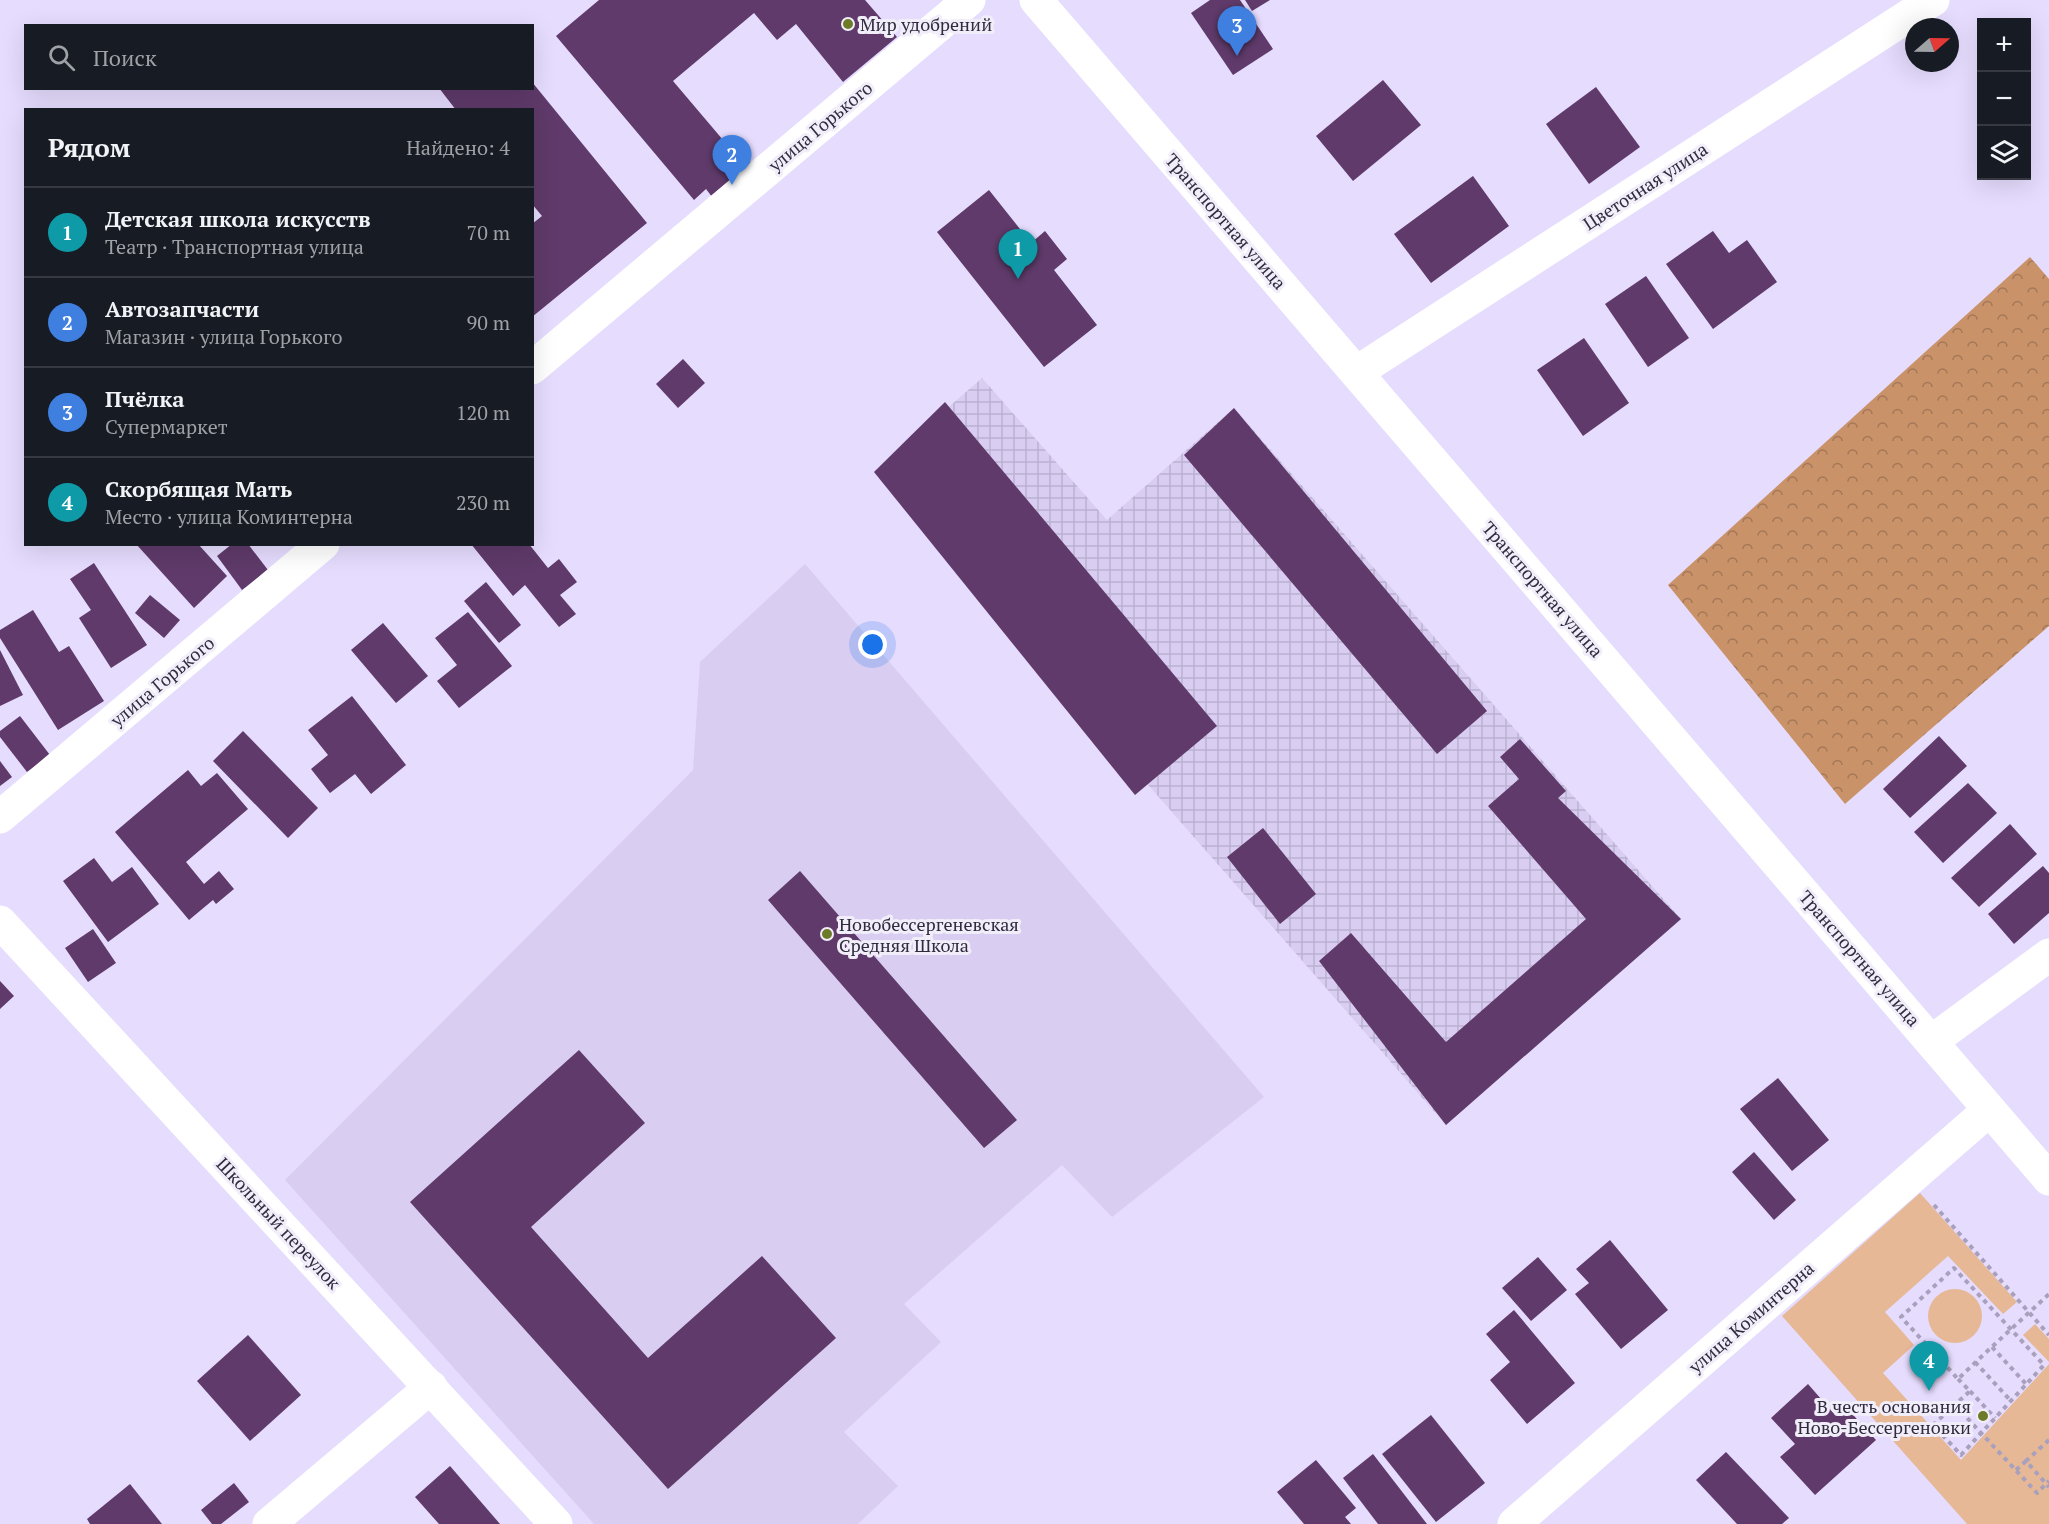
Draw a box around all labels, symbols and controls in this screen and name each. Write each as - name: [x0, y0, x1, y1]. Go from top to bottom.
- pin: 3: [1218, 7, 1256, 56]
- place label: Мир удобрений: [860, 12, 992, 36]
- marker: Мир удобрений: [841, 17, 855, 31]
- north arrow: [1905, 18, 1959, 72]
- map controls: [1977, 18, 2031, 180]
- button: +: [1977, 18, 2031, 72]
- search box: [24, 24, 534, 90]
- icon: search: [45, 41, 78, 74]
- text: Поиск: [93, 43, 157, 72]
- button: −: [1977, 72, 2031, 126]
- street label: улица Горького: [762, 75, 877, 177]
- button: layers: [1977, 126, 2031, 180]
- text: Рядом: [48, 130, 131, 164]
- text: Найдено: 4: [406, 134, 510, 161]
- pin: 2: [712, 136, 752, 185]
- street label: Цветочная улица: [1578, 137, 1712, 235]
- street label: Транспортная улица: [1160, 148, 1292, 294]
- text: Детская школа искусств: [105, 204, 371, 233]
- text: 1: [62, 219, 73, 246]
- text: 70 m: [467, 219, 510, 246]
- pin: 1: [998, 230, 1038, 279]
- text: Театр · Транспортная улица: [105, 233, 364, 260]
- text: Автозапчасти: [105, 294, 259, 323]
- text: 2: [62, 309, 73, 336]
- text: 90 m: [467, 309, 510, 336]
- text: Магазин · улица Горького: [105, 323, 343, 350]
- text: Пчёлка: [105, 384, 185, 413]
- text: 3: [62, 399, 73, 426]
- text: 120 m: [456, 399, 510, 426]
- text: Супермаркет: [105, 413, 228, 440]
- text: Скорбящая Мать: [105, 474, 292, 503]
- text: 4: [62, 489, 73, 516]
- text: 230 m: [456, 489, 510, 516]
- text: Место · улица Коминтерна: [105, 503, 353, 530]
- street label: Транспортная улица: [1477, 516, 1609, 662]
- street label: улица Горького: [104, 630, 219, 732]
- your location: [858, 630, 887, 659]
- street label: Транспортная улица: [1794, 885, 1926, 1031]
- place label: Новобессергеневская Средняя Школа: [839, 912, 1019, 957]
- marker: Новобессергеневская Средняя Школа: [820, 927, 834, 941]
- street label: Школьный переулок: [212, 1152, 346, 1294]
- street label: улица Коминтерна: [1683, 1256, 1819, 1379]
- pin: 4: [1910, 1342, 1948, 1391]
- place label: В честь основания Ново-Бессергеновки: [1798, 1394, 1971, 1439]
- marker: В честь основания Ново-Бессергеновки: [1976, 1409, 1990, 1423]

